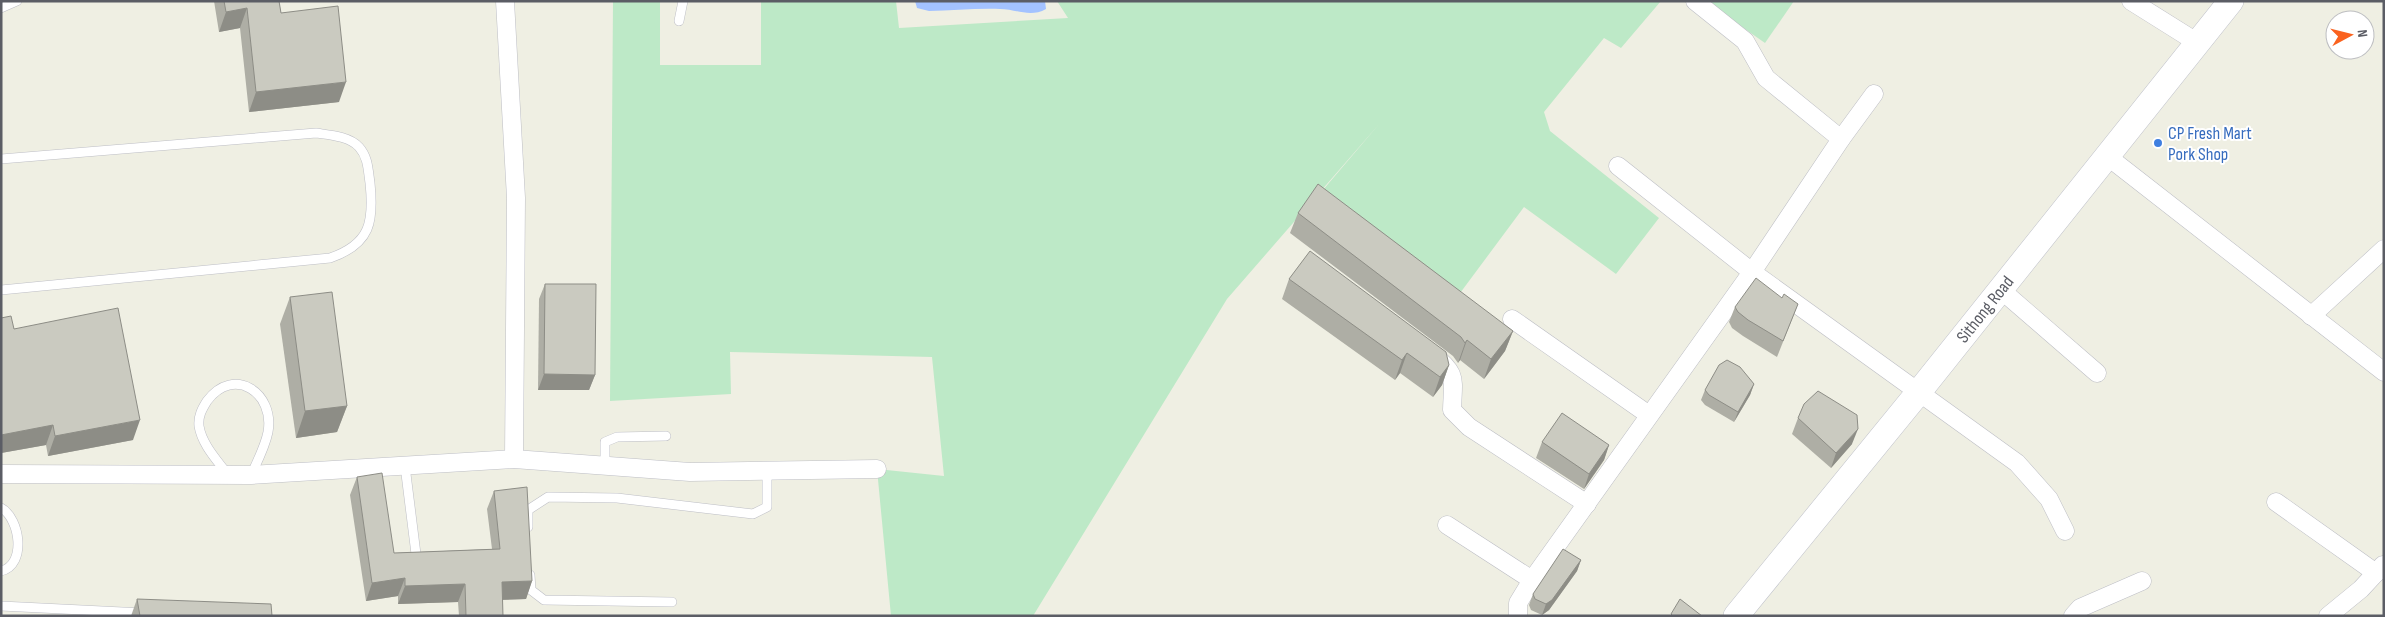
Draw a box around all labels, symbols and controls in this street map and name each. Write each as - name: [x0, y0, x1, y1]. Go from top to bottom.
- north arrow: [2325, 10, 2375, 60]
- text: N: [2354, 29, 2371, 38]
- place label: CP Fresh Mart Pork Shop: [2168, 123, 2252, 165]
- marker: CP Fresh Mart Pork Shop: [2152, 137, 2164, 149]
- street label: Sithong Road: [1952, 272, 2018, 347]

